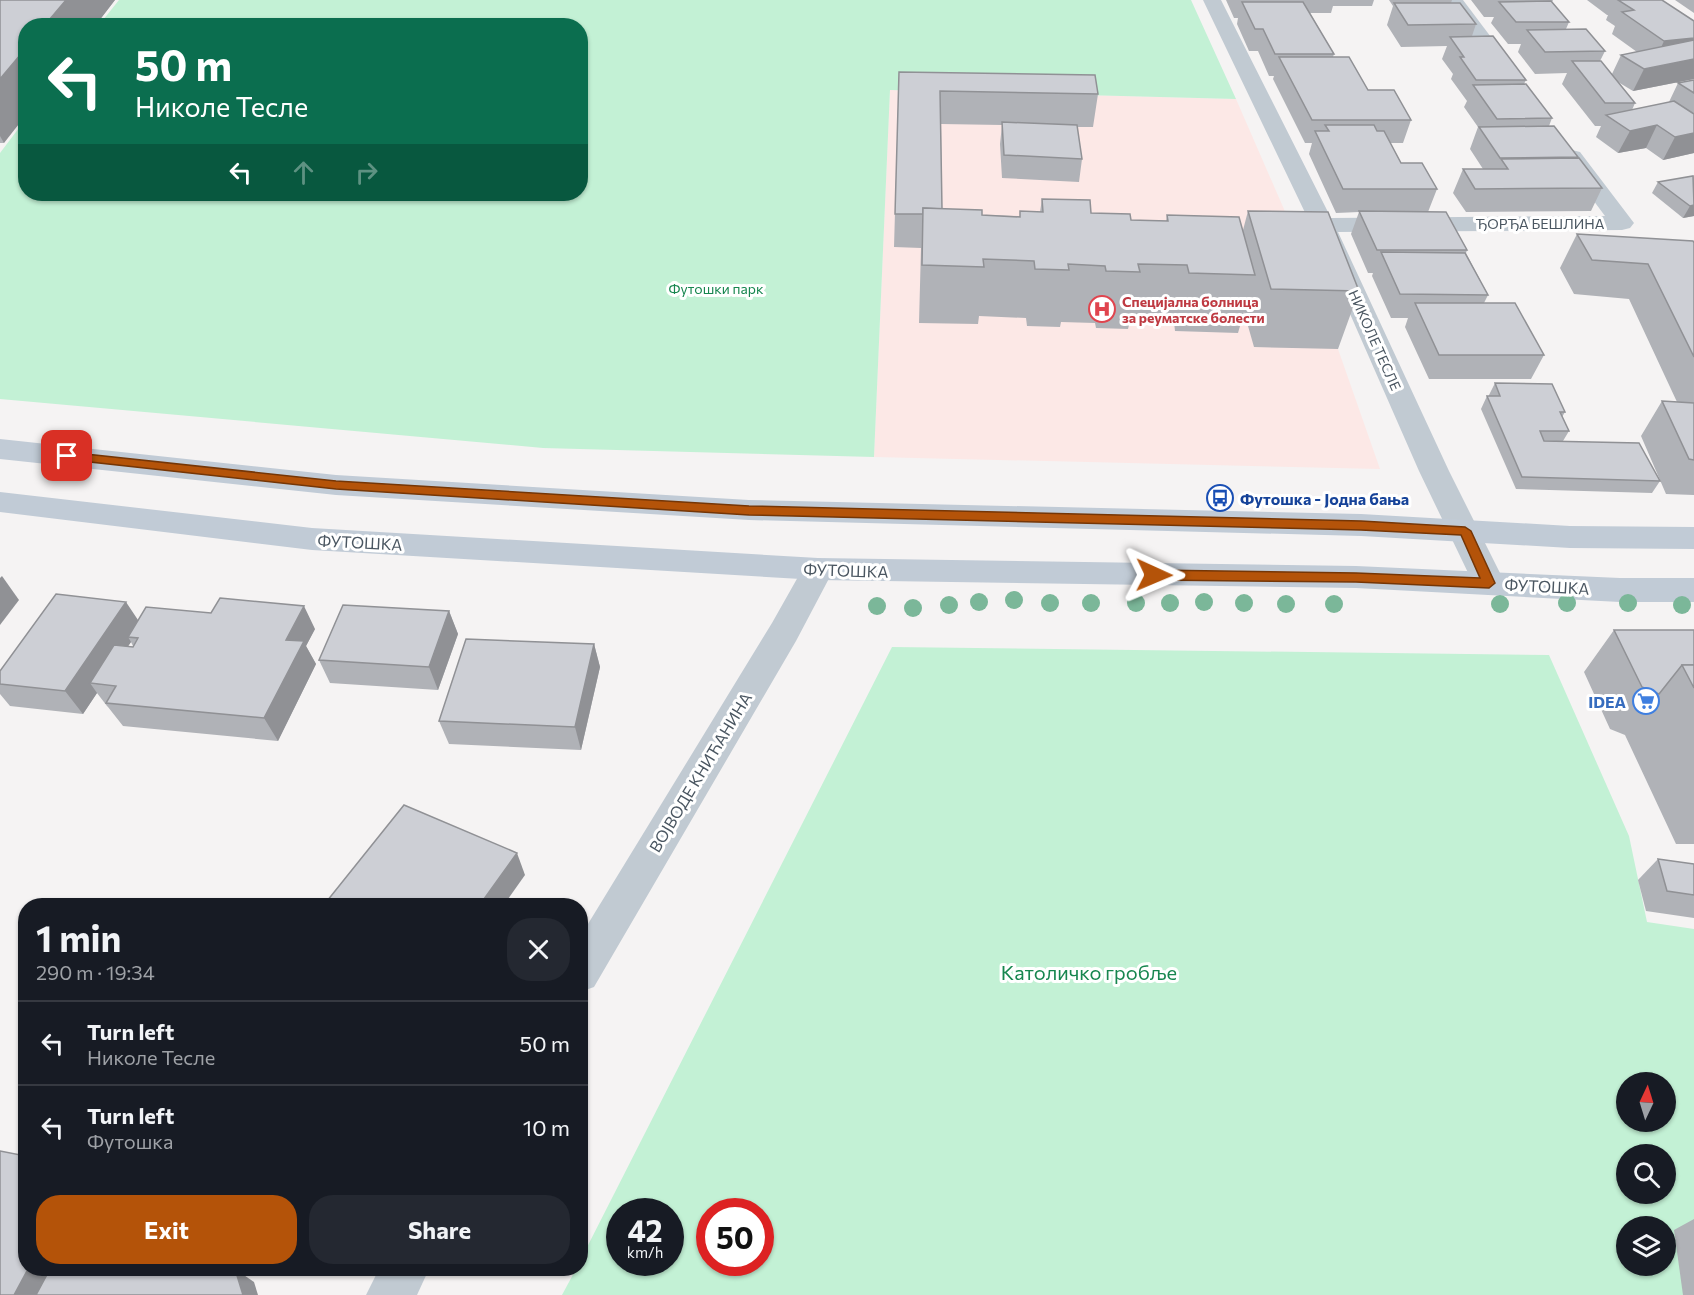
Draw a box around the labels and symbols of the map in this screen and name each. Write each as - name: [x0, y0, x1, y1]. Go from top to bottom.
- street label: ЂОРЂА БЕШЛИНА: [1476, 215, 1605, 232]
- park label: Футошки парк: [669, 280, 764, 297]
- street label: НИКОЛЕ ТЕСЛЕ: [1345, 287, 1405, 393]
- place label: Специјална болница за реуматске болести: [1122, 293, 1265, 326]
- hospital icon: Специјална болница за реуматске болести: [1087, 294, 1117, 324]
- pin: [41, 430, 92, 481]
- bus stop icon: Футошка - Јодна бања: [1205, 483, 1235, 513]
- place label: Футошка - Јодна бања: [1240, 489, 1409, 508]
- street label: ФУТОШКА: [317, 530, 403, 554]
- position arrow: [1122, 543, 1186, 607]
- street label: ФУТОШКА: [803, 559, 889, 581]
- street label: ФУТОШКА: [1504, 574, 1590, 598]
- supermarket icon: IDEA: [1631, 686, 1661, 716]
- street label: ВОЈВОДЕ КНИЋАНИНА: [645, 689, 755, 855]
- place label: IDEA: [1588, 692, 1626, 711]
- park label: Католичко гробље: [1001, 960, 1177, 984]
- north arrow: [1616, 1072, 1676, 1132]
- speed limit sign: 50: [696, 1198, 774, 1276]

